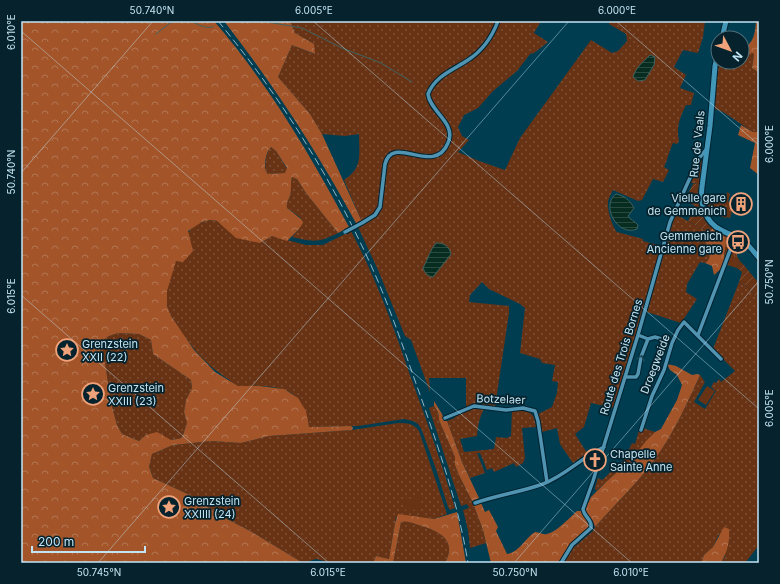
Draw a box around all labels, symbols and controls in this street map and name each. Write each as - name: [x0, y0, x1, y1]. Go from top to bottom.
- text: 50.740°N: [130, 4, 174, 16]
- text: 6.005°E: [295, 4, 333, 16]
- text: 6.000°E: [598, 4, 636, 16]
- text: 6.010°E: [5, 14, 17, 50]
- north arrow: [710, 30, 750, 70]
- text: N: [730, 49, 746, 64]
- street label: Rue de Vaals: [687, 110, 707, 178]
- text: 6.000°E: [763, 125, 775, 163]
- text: 50.740°N: [5, 150, 17, 194]
- place label: Vielle gare de Gemmenich: [648, 191, 726, 218]
- building icon: Vielle gare de Gemmenich: [728, 191, 754, 217]
- place label: Gemmenich Ancienne gare: [647, 229, 722, 256]
- bus stop icon: Gemmenich Ancienne gare: [725, 229, 751, 255]
- text: 50.750°N: [763, 260, 775, 304]
- text: 6.015°E: [5, 278, 17, 314]
- street label: Route des Trois Bornes: [597, 297, 645, 417]
- street label: Droegweide: [637, 332, 673, 396]
- place icon: Grenzstein XXII (22): [54, 337, 80, 363]
- place label: Grenzstein XXII (22): [82, 337, 138, 364]
- one-way arrow: [636, 354, 645, 361]
- place icon: Grenzstein XXIII (23): [80, 381, 106, 407]
- place label: Grenzstein XXIII (23): [108, 381, 164, 408]
- text: 6.005°E: [763, 389, 775, 427]
- street label: Botzelaer: [476, 391, 526, 407]
- church icon: Chapelle Sainte Anne: [582, 447, 608, 473]
- place label: Chapelle Sainte Anne: [610, 447, 672, 474]
- place icon: Grenzstein XXIIII (24): [156, 494, 182, 520]
- place label: Grenzstein XXIIII (24): [184, 494, 240, 521]
- scale bar: [32, 528, 145, 554]
- text: 200 m: [38, 534, 74, 549]
- text: 50.745°N: [77, 566, 121, 578]
- text: 6.015°E: [310, 566, 346, 578]
- text: 50.750°N: [493, 566, 537, 578]
- text: 6.010°E: [613, 566, 649, 578]

